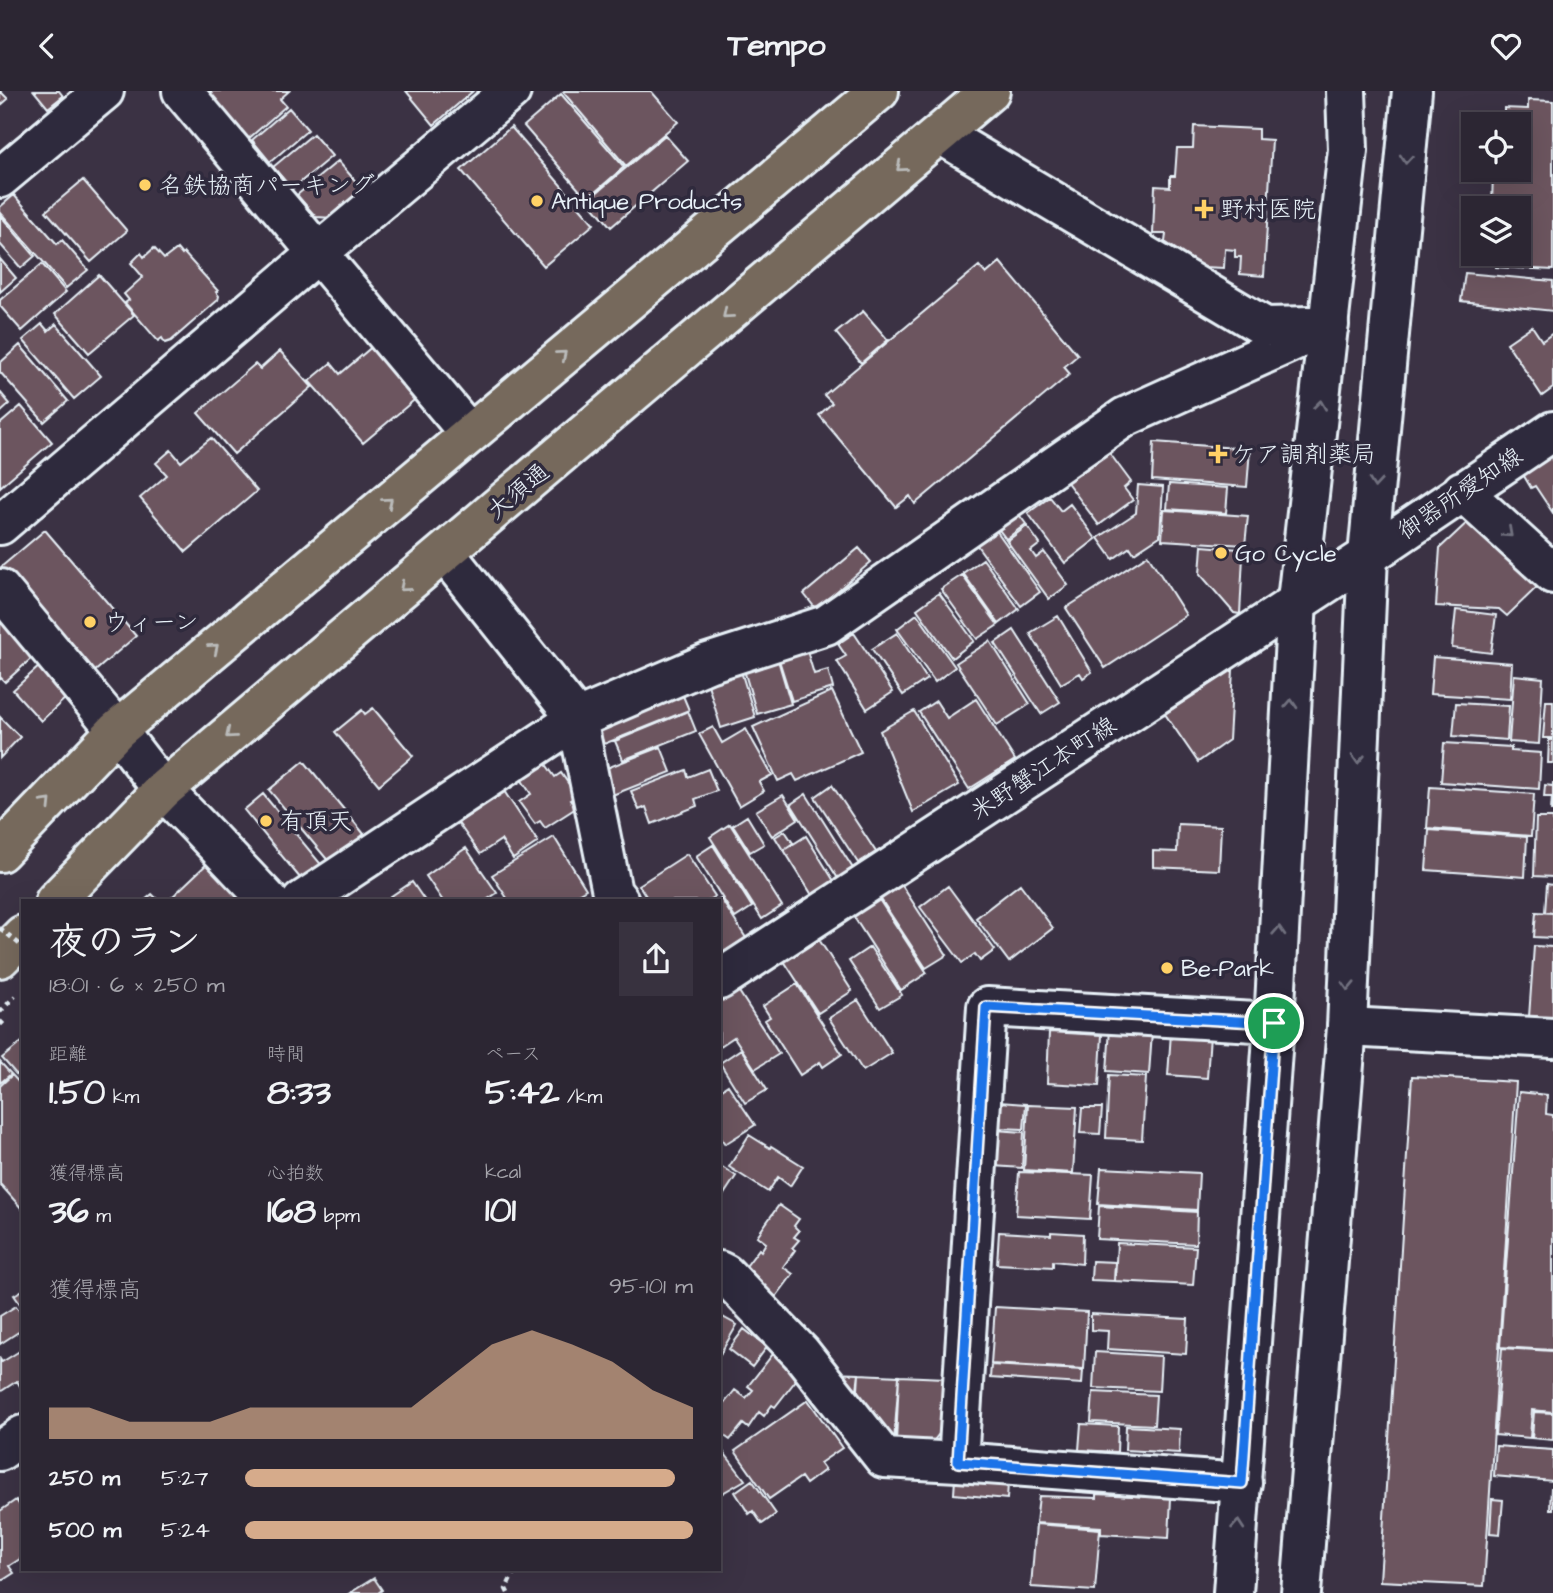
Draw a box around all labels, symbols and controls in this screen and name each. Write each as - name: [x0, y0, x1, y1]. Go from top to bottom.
- text: Tempo: [728, 23, 825, 68]
- icon: back: [28, 27, 66, 65]
- icon: heart: [1487, 27, 1525, 65]
- map controls: [1461, 112, 1531, 266]
- button: locate: [1461, 112, 1531, 182]
- one-way arrow: [1399, 154, 1414, 165]
- one-way arrow: [896, 159, 909, 171]
- place label: 名鉄協商パーキング: [159, 169, 375, 203]
- marker: 名鉄協商パーキング: [137, 177, 153, 193]
- place label: Antique Products: [551, 185, 742, 219]
- marker: Antique Products: [529, 193, 545, 209]
- place label: 野村医院: [1220, 193, 1316, 227]
- button: layers: [1461, 196, 1531, 266]
- marker: 野村医院: [1194, 199, 1214, 219]
- one-way arrow: [723, 306, 736, 318]
- one-way arrow: [555, 351, 567, 364]
- one-way arrow: [1312, 399, 1327, 411]
- place label: ケア調剤薬局: [1232, 438, 1376, 472]
- street label: 御器所愛知線: [1391, 439, 1530, 548]
- marker: ケア調剤薬局: [1210, 446, 1226, 462]
- street label: 大須通: [480, 456, 557, 528]
- one-way arrow: [1367, 477, 1382, 489]
- one-way arrow: [379, 498, 392, 510]
- one-way arrow: [1500, 524, 1513, 537]
- place label: Go Cycle: [1235, 537, 1337, 572]
- marker: Go Cycle: [1213, 545, 1229, 561]
- one-way arrow: [399, 579, 411, 592]
- place label: ウィーン: [104, 606, 199, 640]
- marker: ウィーン: [82, 614, 98, 630]
- one-way arrow: [206, 644, 219, 656]
- one-way arrow: [1284, 698, 1299, 709]
- street label: 米野蟹江本町線: [964, 709, 1123, 829]
- one-way arrow: [225, 726, 238, 738]
- one-way arrow: [1351, 754, 1366, 765]
- one-way arrow: [39, 798, 52, 811]
- place label: 有頂天: [280, 805, 352, 839]
- marker: 有頂天: [258, 813, 274, 829]
- text: 夜のラン: [49, 917, 201, 969]
- button: share: [619, 922, 693, 996]
- one-way arrow: [1271, 926, 1286, 937]
- place label: Be-Park: [1181, 952, 1274, 986]
- marker: Be-Park: [1159, 960, 1175, 976]
- text: 18:01 · 6 × 250 m: [49, 969, 225, 1001]
- one-way arrow: [1341, 981, 1356, 992]
- pin: [1244, 993, 1304, 1053]
- icon: arrive: [1255, 1004, 1293, 1042]
- text: 距離: [49, 1041, 87, 1068]
- text: 時間: [267, 1041, 305, 1068]
- text: ペース: [485, 1041, 541, 1068]
- text: 1.50: [49, 1068, 105, 1117]
- text: 8:33: [267, 1068, 331, 1117]
- text: 5:42: [485, 1068, 559, 1117]
- text: km: [105, 1084, 139, 1111]
- text: /km: [559, 1084, 602, 1111]
- text: kcal: [485, 1159, 521, 1186]
- text: 獲得標高: [49, 1160, 125, 1187]
- text: 心拍数: [267, 1160, 324, 1187]
- text: 101: [485, 1186, 516, 1235]
- text: 36: [49, 1187, 89, 1236]
- text: 168: [267, 1187, 316, 1236]
- text: m: [89, 1203, 111, 1230]
- text: bpm: [316, 1203, 360, 1230]
- text: 95–101 m: [609, 1270, 693, 1302]
- text: 獲得標高: [49, 1274, 141, 1306]
- text: 250 m: [49, 1462, 120, 1494]
- text: 5:27: [161, 1462, 208, 1494]
- text: 500 m: [49, 1514, 121, 1546]
- text: 5:24: [161, 1514, 210, 1546]
- one-way arrow: [1230, 1519, 1245, 1530]

